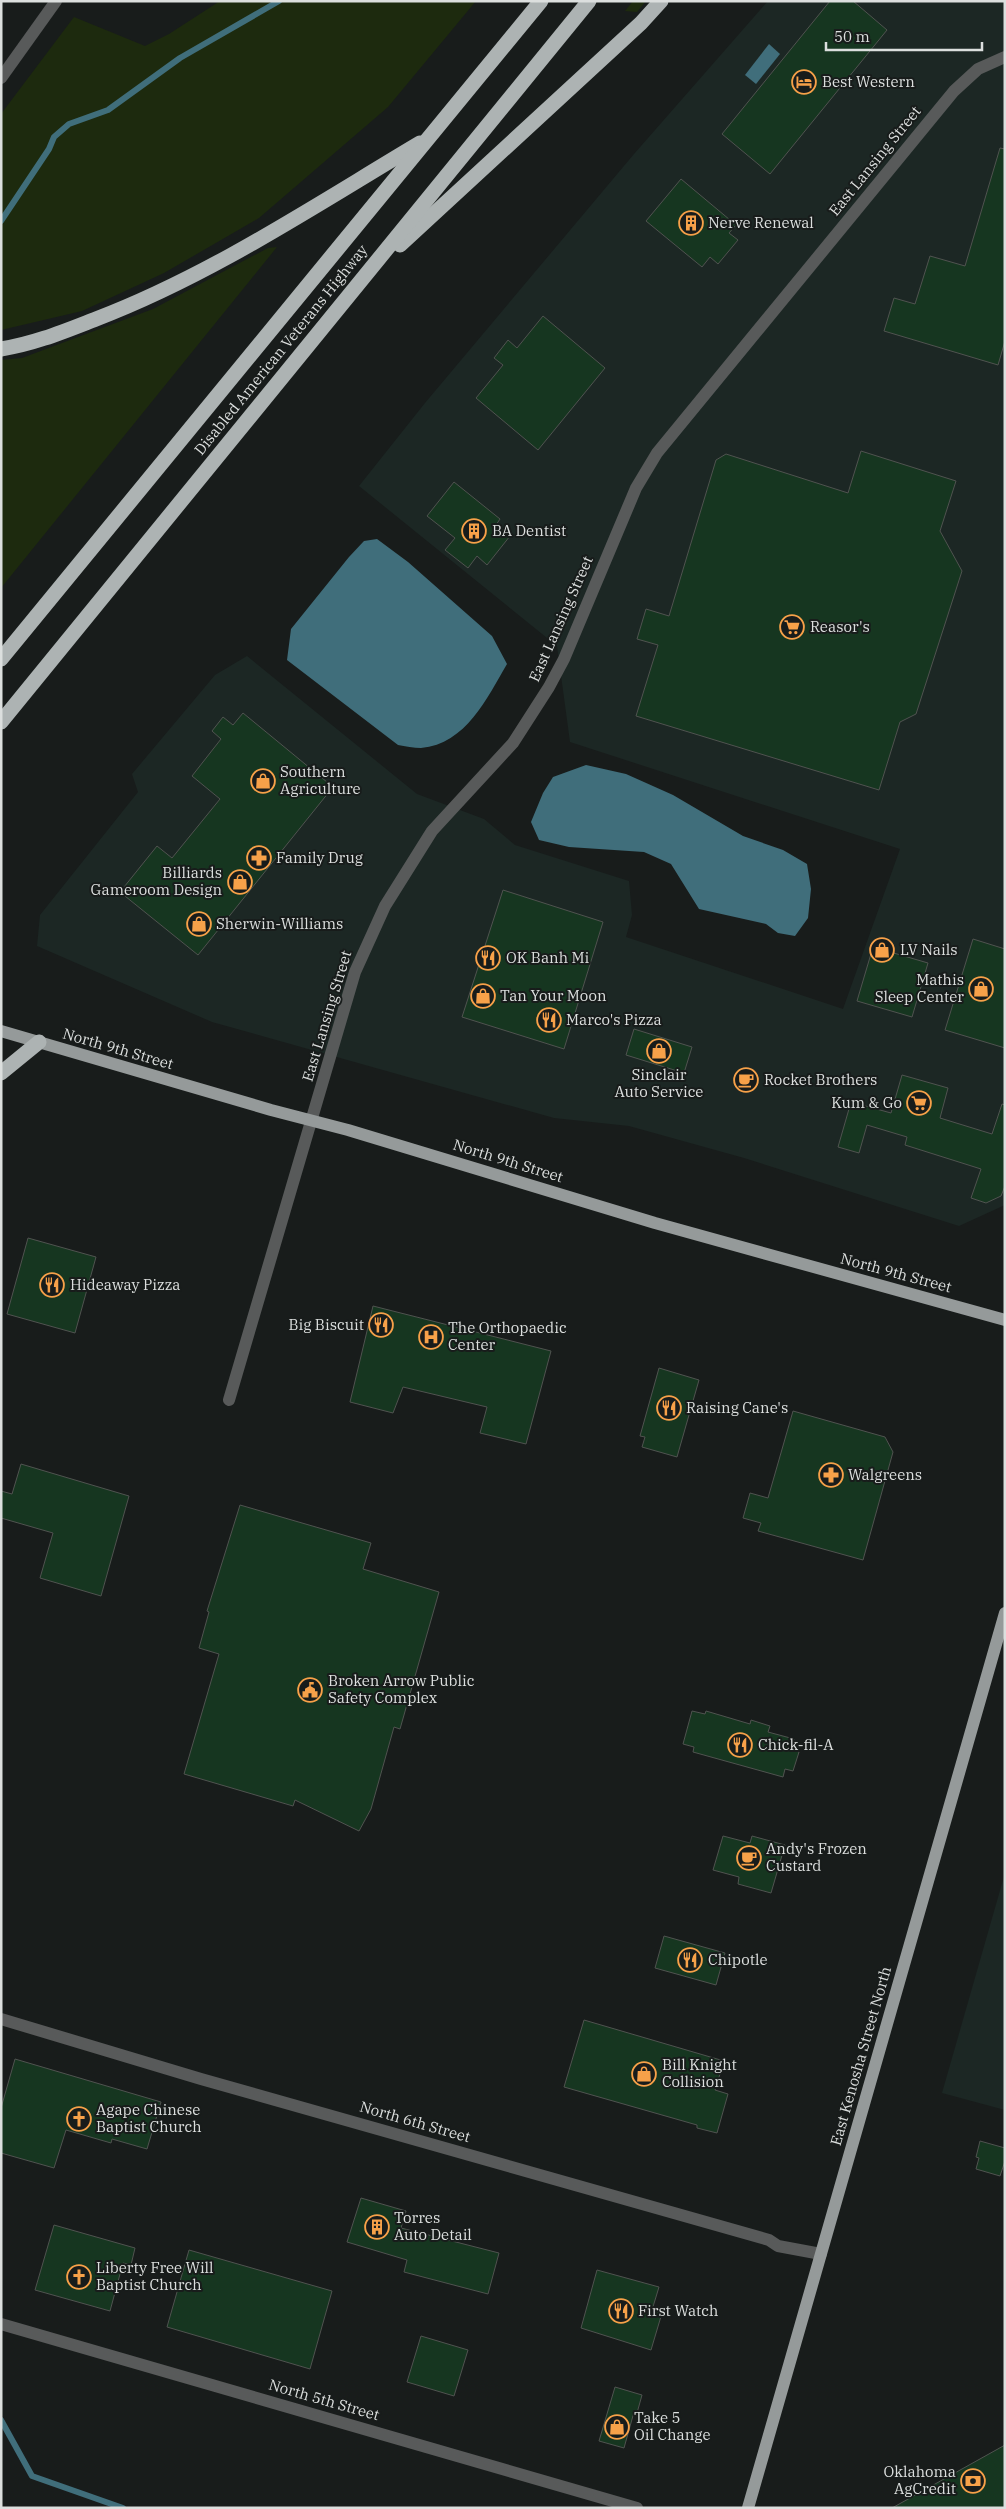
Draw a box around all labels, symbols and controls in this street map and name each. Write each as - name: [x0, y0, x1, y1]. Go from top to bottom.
- scale bar: [826, 20, 982, 52]
- text: 50 m: [834, 27, 870, 46]
- hotel icon: Best Western: [791, 69, 817, 95]
- place label: Best Western: [822, 72, 915, 91]
- street label: East Lansing Street: [824, 102, 925, 219]
- building icon: Nerve Renewal: [678, 210, 704, 236]
- place label: Nerve Renewal: [708, 213, 814, 232]
- street label: Disabled American Veterans Highway: [190, 241, 371, 459]
- building icon: BA Dentist: [461, 518, 487, 544]
- place label: BA Dentist: [492, 521, 566, 540]
- street label: East Lansing Street: [524, 553, 597, 685]
- supermarket icon: Reasor's: [779, 614, 805, 640]
- place label: Reasor's: [810, 617, 870, 636]
- place label: Southern Agriculture: [280, 762, 361, 798]
- shop icon: Southern Agriculture: [250, 768, 276, 794]
- pharmacy icon: Family Drug: [246, 845, 272, 871]
- place label: Family Drug: [276, 848, 363, 867]
- place label: Billiards Gameroom Design: [91, 863, 222, 899]
- shop icon: Billiards Gameroom Design: [227, 869, 253, 895]
- shop icon: Sherwin-Williams: [186, 911, 212, 937]
- place label: Sherwin-Williams: [216, 914, 343, 933]
- shop icon: LV Nails: [869, 937, 895, 963]
- place label: LV Nails: [900, 940, 958, 959]
- restaurant icon: OK Banh Mi: [475, 945, 501, 971]
- street label: East Lansing Street: [298, 948, 355, 1084]
- place label: OK Banh Mi: [506, 948, 590, 967]
- place label: Mathis Sleep Center: [875, 970, 964, 1006]
- shop icon: Mathis Sleep Center: [968, 976, 994, 1002]
- shop icon: Tan Your Moon: [470, 983, 496, 1009]
- place label: Tan Your Moon: [500, 986, 607, 1005]
- restaurant icon: Marco's Pizza: [536, 1007, 562, 1033]
- place label: Marco's Pizza: [566, 1010, 662, 1029]
- street label: North 9th Street: [61, 1024, 176, 1073]
- shop icon: Sinclair Auto Service: [646, 1038, 672, 1064]
- place label: Sinclair Auto Service: [615, 1065, 703, 1101]
- cafe icon: Rocket Brothers: [733, 1067, 759, 1093]
- place label: Rocket Brothers: [764, 1070, 877, 1089]
- supermarket icon: Kum & Go: [906, 1090, 932, 1116]
- place label: Kum & Go: [831, 1093, 902, 1112]
- street label: North 9th Street: [451, 1135, 566, 1186]
- street label: North 9th Street: [838, 1249, 954, 1296]
- restaurant icon: Hideaway Pizza: [39, 1272, 65, 1298]
- place label: Hideaway Pizza: [70, 1275, 181, 1294]
- restaurant icon: Big Biscuit: [368, 1312, 394, 1338]
- place label: Big Biscuit: [288, 1315, 364, 1334]
- place label: The Orthopaedic Center: [448, 1318, 567, 1354]
- hospital icon: The Orthopaedic Center: [418, 1324, 444, 1350]
- restaurant icon: Raising Cane's: [656, 1395, 682, 1421]
- place label: Raising Cane's: [686, 1398, 788, 1417]
- pharmacy icon: Walgreens: [818, 1462, 844, 1488]
- place label: Walgreens: [848, 1465, 922, 1484]
- place label: Broken Arrow Public Safety Complex: [328, 1671, 475, 1707]
- public building icon: Broken Arrow Public Safety Complex: [297, 1677, 323, 1703]
- restaurant icon: Chick-fil-A: [727, 1732, 753, 1758]
- place label: Chick-fil-A: [758, 1735, 834, 1754]
- place label: Andy's Frozen Custard: [766, 1839, 867, 1875]
- cafe icon: Andy's Frozen Custard: [736, 1845, 762, 1871]
- restaurant icon: Chipotle: [677, 1947, 703, 1973]
- place label: Chipotle: [708, 1950, 767, 1969]
- street label: East Kenosha Street North: [826, 1964, 895, 2148]
- place label: Bill Knight Collision: [662, 2055, 737, 2091]
- shop icon: Bill Knight Collision: [631, 2061, 657, 2087]
- street label: North 6th Street: [358, 2097, 473, 2146]
- place label: Agape Chinese Baptist Church: [96, 2100, 202, 2136]
- church icon: Agape Chinese Baptist Church: [66, 2106, 92, 2132]
- place label: Torres Auto Detail: [394, 2208, 472, 2244]
- building icon: Torres Auto Detail: [364, 2214, 390, 2240]
- place label: Liberty Free Will Baptist Church: [96, 2258, 214, 2294]
- church icon: Liberty Free Will Baptist Church: [66, 2264, 92, 2290]
- restaurant icon: First Watch: [608, 2298, 634, 2324]
- place label: First Watch: [638, 2301, 718, 2320]
- street label: North 5th Street: [267, 2375, 382, 2424]
- place label: Take 5 Oil Change: [634, 2408, 710, 2444]
- shop icon: Take 5 Oil Change: [604, 2414, 630, 2440]
- place label: Oklahoma AgCredit: [884, 2462, 956, 2498]
- bank icon: Oklahoma AgCredit: [960, 2468, 986, 2494]

